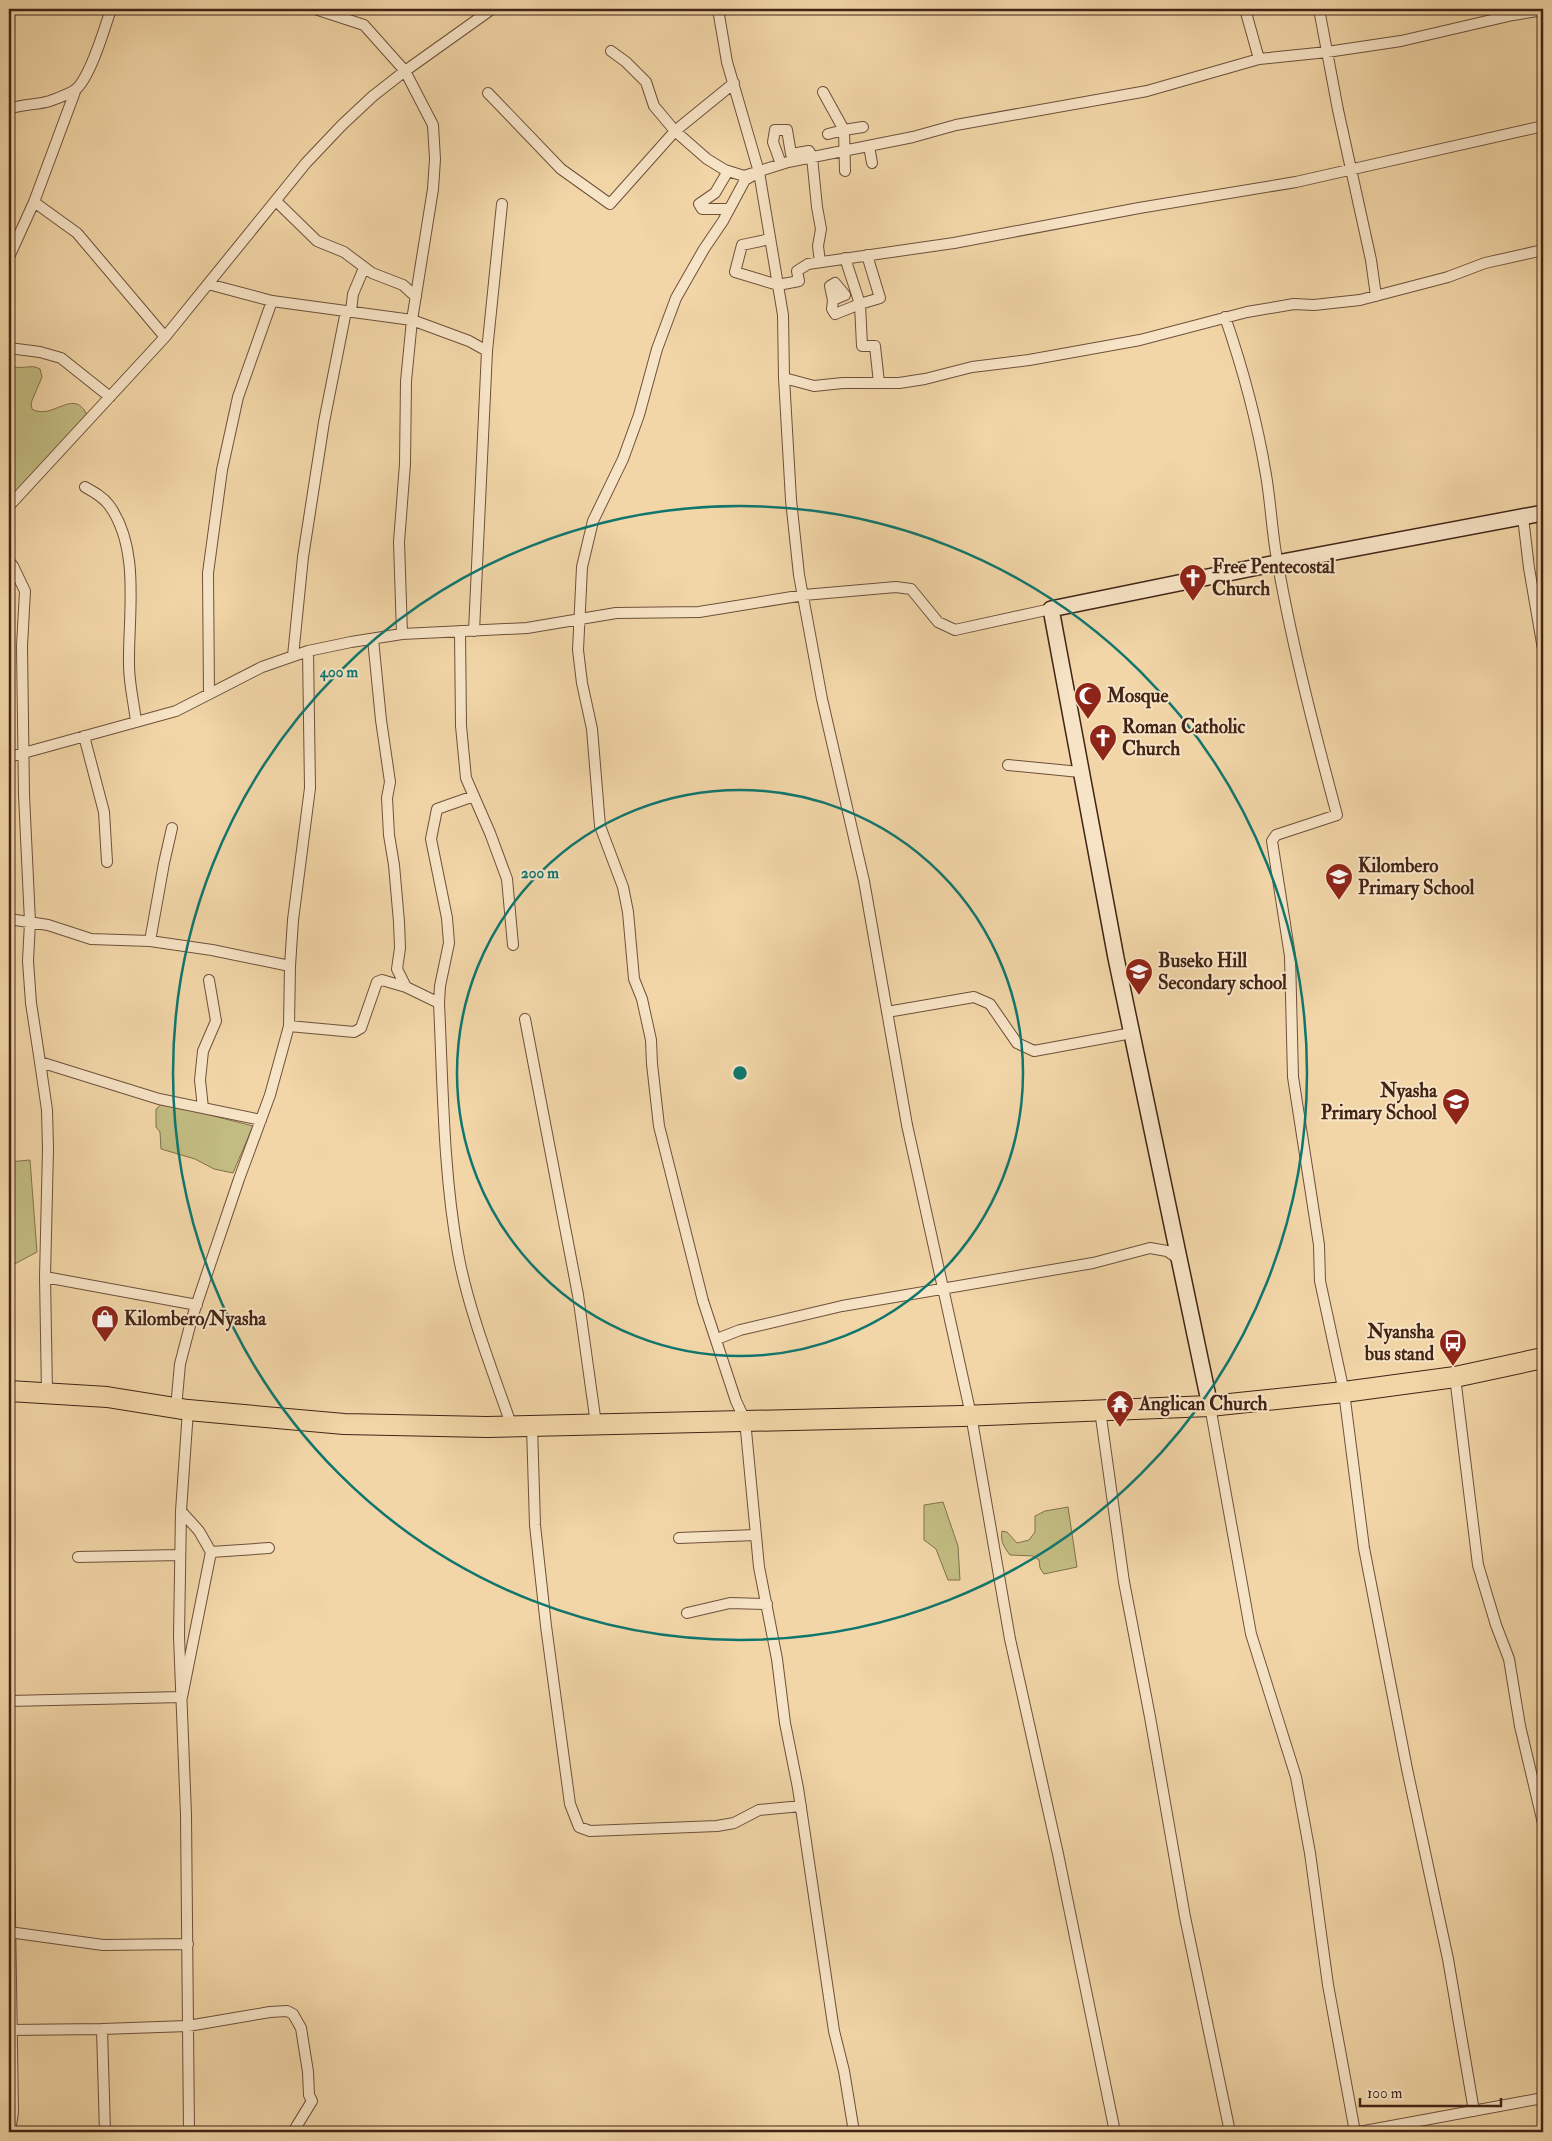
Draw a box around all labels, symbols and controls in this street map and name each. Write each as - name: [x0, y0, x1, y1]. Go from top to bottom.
- place label: Free Pentecostal Church: [1212, 555, 1335, 601]
- church icon: Free Pentecostal Church: [1178, 563, 1208, 602]
- text: 400 m: [319, 663, 358, 682]
- mosque icon: Mosque: [1073, 681, 1103, 720]
- place label: Mosque: [1106, 684, 1168, 709]
- place label: Roman Catholic Church: [1122, 715, 1246, 761]
- church icon: Roman Catholic Church: [1088, 723, 1118, 762]
- place label: Kilombero Primary School: [1358, 854, 1474, 901]
- school or university icon: Kilombero Primary School: [1324, 862, 1354, 901]
- text: 200 m: [521, 864, 559, 883]
- place label: Buseko Hill Secondary school: [1158, 949, 1287, 996]
- school or university icon: Buseko Hill Secondary school: [1124, 957, 1154, 996]
- centre of rings: [731, 1064, 749, 1082]
- place label: Nyasha Primary School: [1321, 1079, 1438, 1126]
- school or university icon: Nyasha Primary School: [1441, 1087, 1471, 1126]
- shop icon: Kilombero/Nyasha: [90, 1304, 120, 1343]
- place label: Kilombero/Nyasha: [124, 1307, 267, 1332]
- place label: Nyansha bus stand: [1364, 1320, 1435, 1366]
- bus stop icon: Nyansha bus stand: [1438, 1328, 1468, 1367]
- temple icon: Anglican Church: [1105, 1389, 1135, 1428]
- place label: Anglican Church: [1138, 1392, 1268, 1417]
- scale bar: [1360, 2076, 1501, 2108]
- text: 100 m: [1367, 2084, 1403, 2103]

